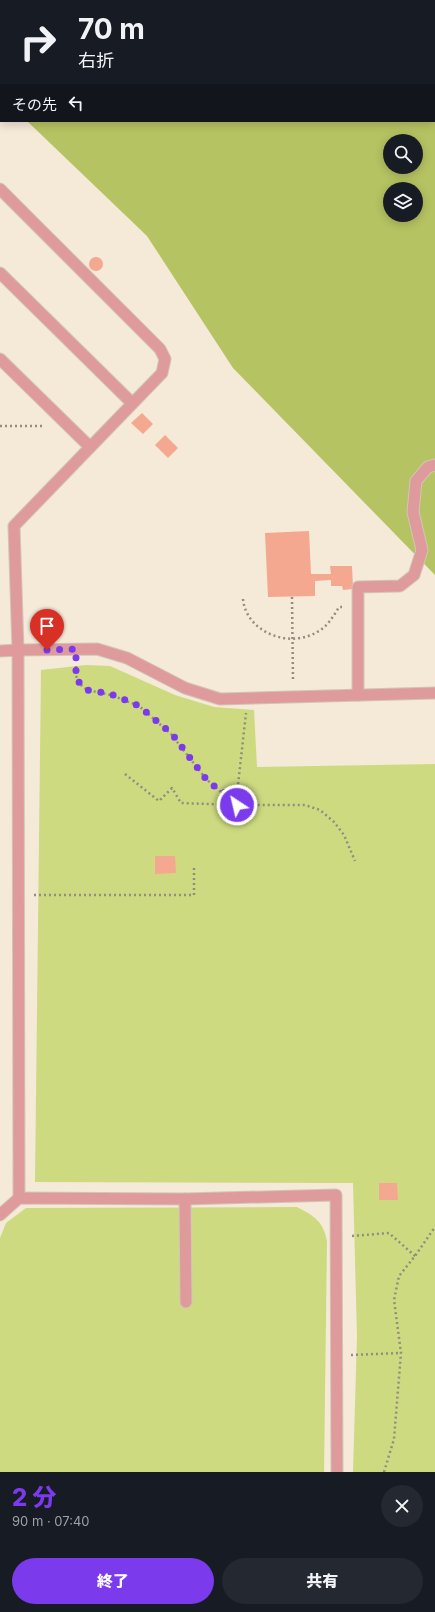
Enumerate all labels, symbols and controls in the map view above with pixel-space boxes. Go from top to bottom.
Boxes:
text: 70 m [78,12,145,46]
icon: right [12,16,64,68]
text: 右折 [78,50,114,71]
icon: left [65,92,87,114]
text: その先 [12,95,57,114]
map controls [383,134,423,222]
button: search [383,134,423,174]
button: layers [383,182,423,222]
pin [30,609,64,650]
icon: arrive [36,615,58,637]
position arrow [216,784,258,826]
text: 2 分 [12,1483,57,1512]
button: close [381,1485,423,1527]
text: 90 m · 07:40 [12,1513,90,1529]
button: 終了 [12,1558,214,1604]
button: 共有 [222,1558,423,1604]

